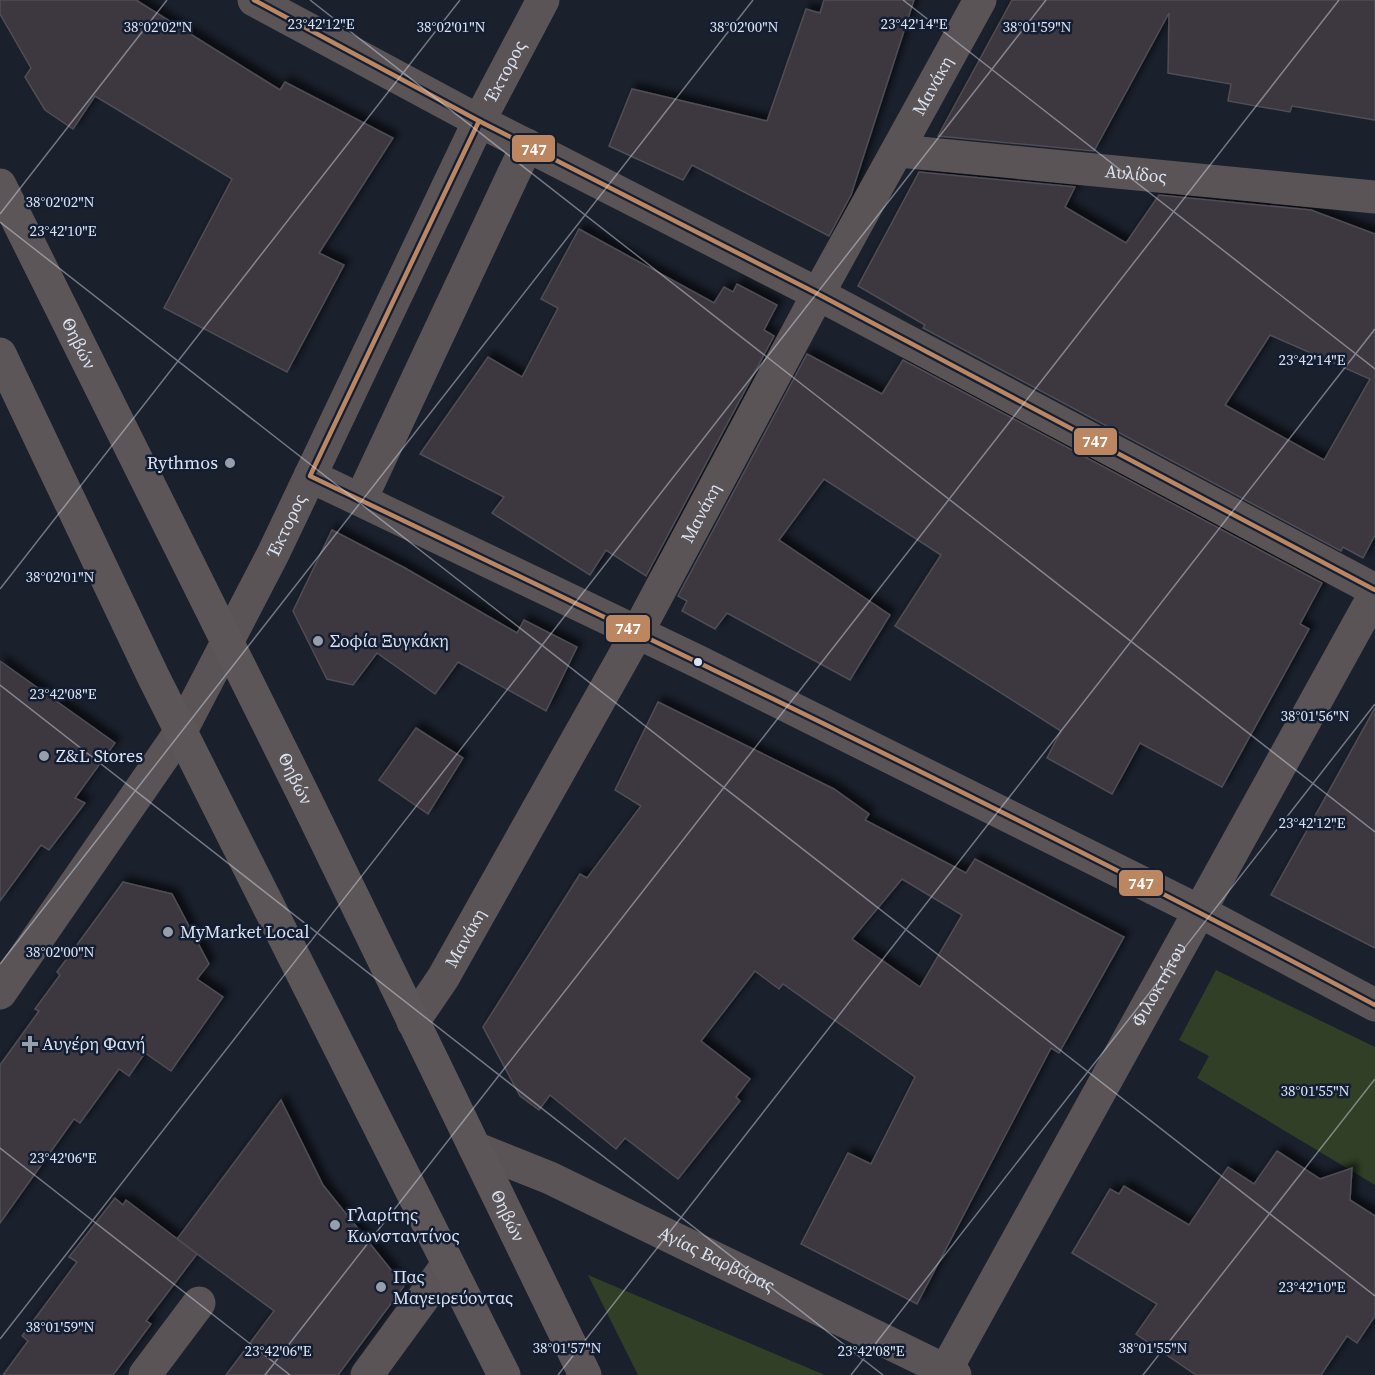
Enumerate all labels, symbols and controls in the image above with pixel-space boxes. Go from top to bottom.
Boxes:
text: 23°42'12"E [287,13,355,34]
text: 23°42'14"E [880,13,948,34]
text: 38°02'02"N [123,16,193,37]
text: 38°02'01"N [416,16,486,37]
text: 38°02'00"N [709,16,779,37]
text: 38°01'59"N [1002,16,1072,37]
street label: Έκτορος [477,36,532,109]
street label: Μανάκη [906,52,959,120]
line badge: 747 [511,134,556,163]
text: 747 [521,138,547,160]
street label: Αυλίδος [1104,158,1168,189]
text: 38°02'02"N [25,191,95,212]
text: 23°42'10"E [29,220,97,241]
street label: Θηβών [56,313,103,374]
text: 23°42'14"E [1278,349,1346,370]
line badge: 747 [1073,427,1118,456]
text: 747 [1082,430,1108,452]
place label: Rythmos [147,450,218,475]
marker: Rythmos [223,456,237,470]
street label: Μανάκη [674,479,727,547]
street label: Έκτορος [260,490,312,563]
text: 38°02'01"N [25,566,95,587]
line badge: 747 [605,614,651,643]
text: 747 [615,617,641,639]
place label: Σοφία Ξυγκάκη [330,628,449,653]
marker: Σοφία Ξυγκάκη [311,634,325,648]
unlabelled marker [692,656,704,668]
text: 23°42'08"E [29,683,97,704]
text: 38°01'56"N [1280,705,1350,726]
place label: Z&L Stores [56,743,143,768]
street label: Θηβών [272,748,319,809]
marker: Z&L Stores [37,749,51,763]
text: 23°42'12"E [1278,812,1346,833]
line badge: 747 [1118,869,1164,897]
text: 747 [1128,872,1154,894]
street label: Μανάκη [438,904,492,972]
place label: MyMarket Local [180,919,310,944]
marker: MyMarket Local [161,925,175,939]
street label: Φιλοκτήτου [1125,938,1192,1031]
text: 38°02'00"N [25,941,95,962]
place label: Αυγέρη Φανή [42,1031,145,1056]
marker: Αυγέρη Φανή [23,1037,37,1051]
text: 38°01'55"N [1280,1080,1350,1101]
text: 23°42'06"E [29,1147,97,1168]
street label: Θηβών [485,1185,531,1246]
place label: Γλαρίτης Κωνσταντίνος [347,1202,460,1248]
marker: Γλαρίτης Κωνσταντίνος [328,1218,342,1232]
street label: Αγίας Βαρβάρας [654,1220,779,1297]
place label: Πας Μαγειρεύοντας [393,1264,513,1310]
text: 23°42'10"E [1278,1276,1346,1297]
marker: Πας Μαγειρεύοντας [374,1280,388,1294]
text: 38°01'59"N [25,1316,95,1337]
text: 38°01'57"N [532,1337,602,1358]
text: 38°01'55"N [1118,1337,1188,1358]
text: 23°42'06"E [244,1340,312,1361]
text: 23°42'08"E [837,1340,905,1361]

